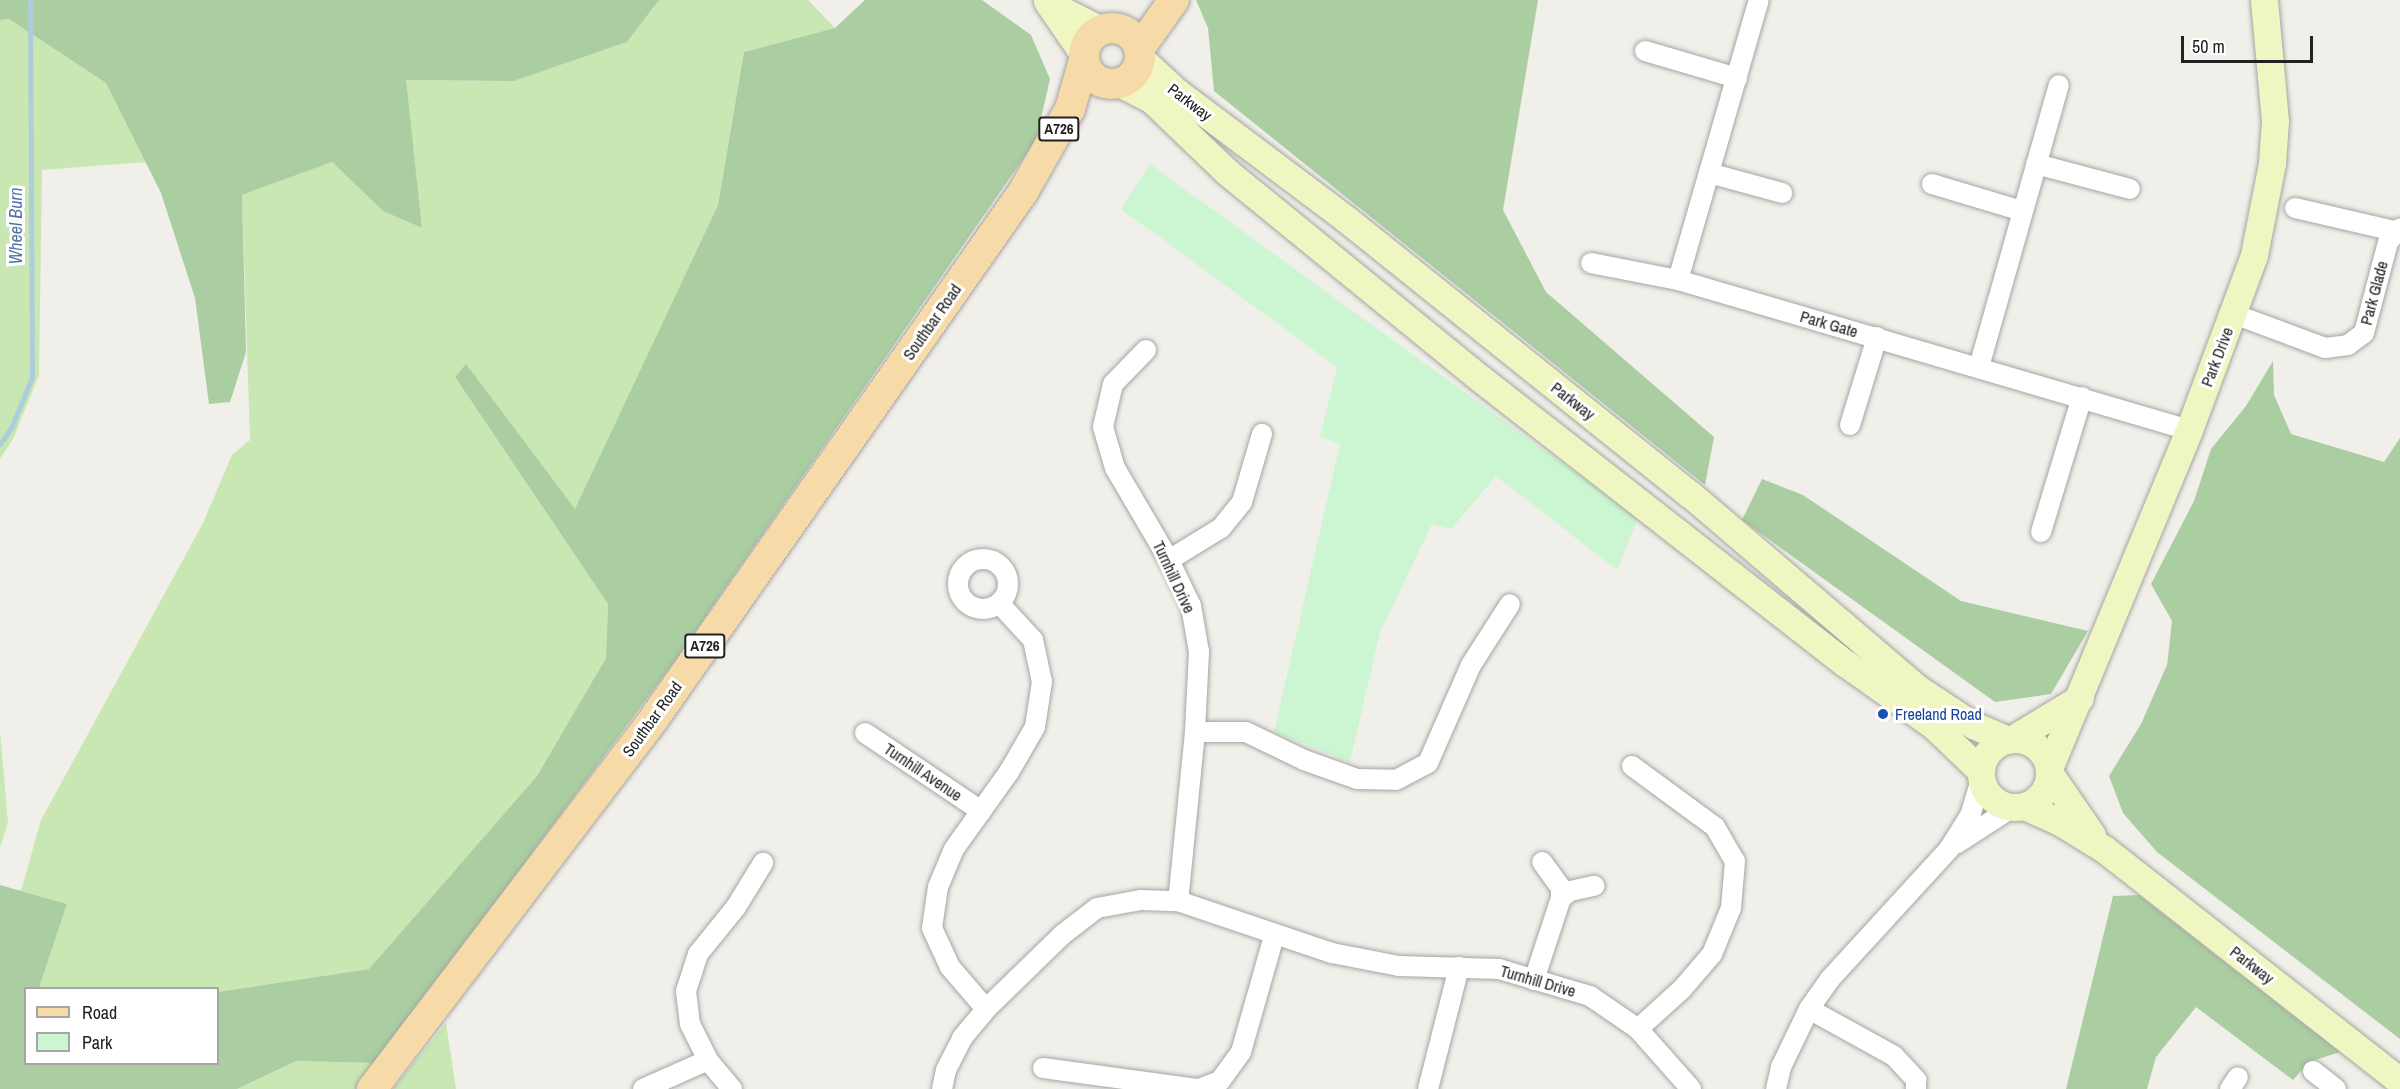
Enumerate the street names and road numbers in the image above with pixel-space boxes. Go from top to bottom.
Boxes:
street label: Parkway [1164,79,1216,125]
road number: A726 [1038,117,1080,141]
street label: Park Glade [2356,259,2392,327]
street label: Southbar Road [899,280,965,364]
street label: Park Gate [1798,307,1860,341]
street label: Park Drive [2197,325,2237,389]
street label: Parkway [1547,378,1599,424]
street label: Turnhill Drive [1149,538,1199,616]
road number: A726 [684,634,726,658]
street label: Southbar Road [618,678,686,760]
street label: Turnhill Avenue [880,739,966,805]
street label: Parkway [2226,942,2278,988]
street label: Turnhill Drive [1498,961,1578,1001]

